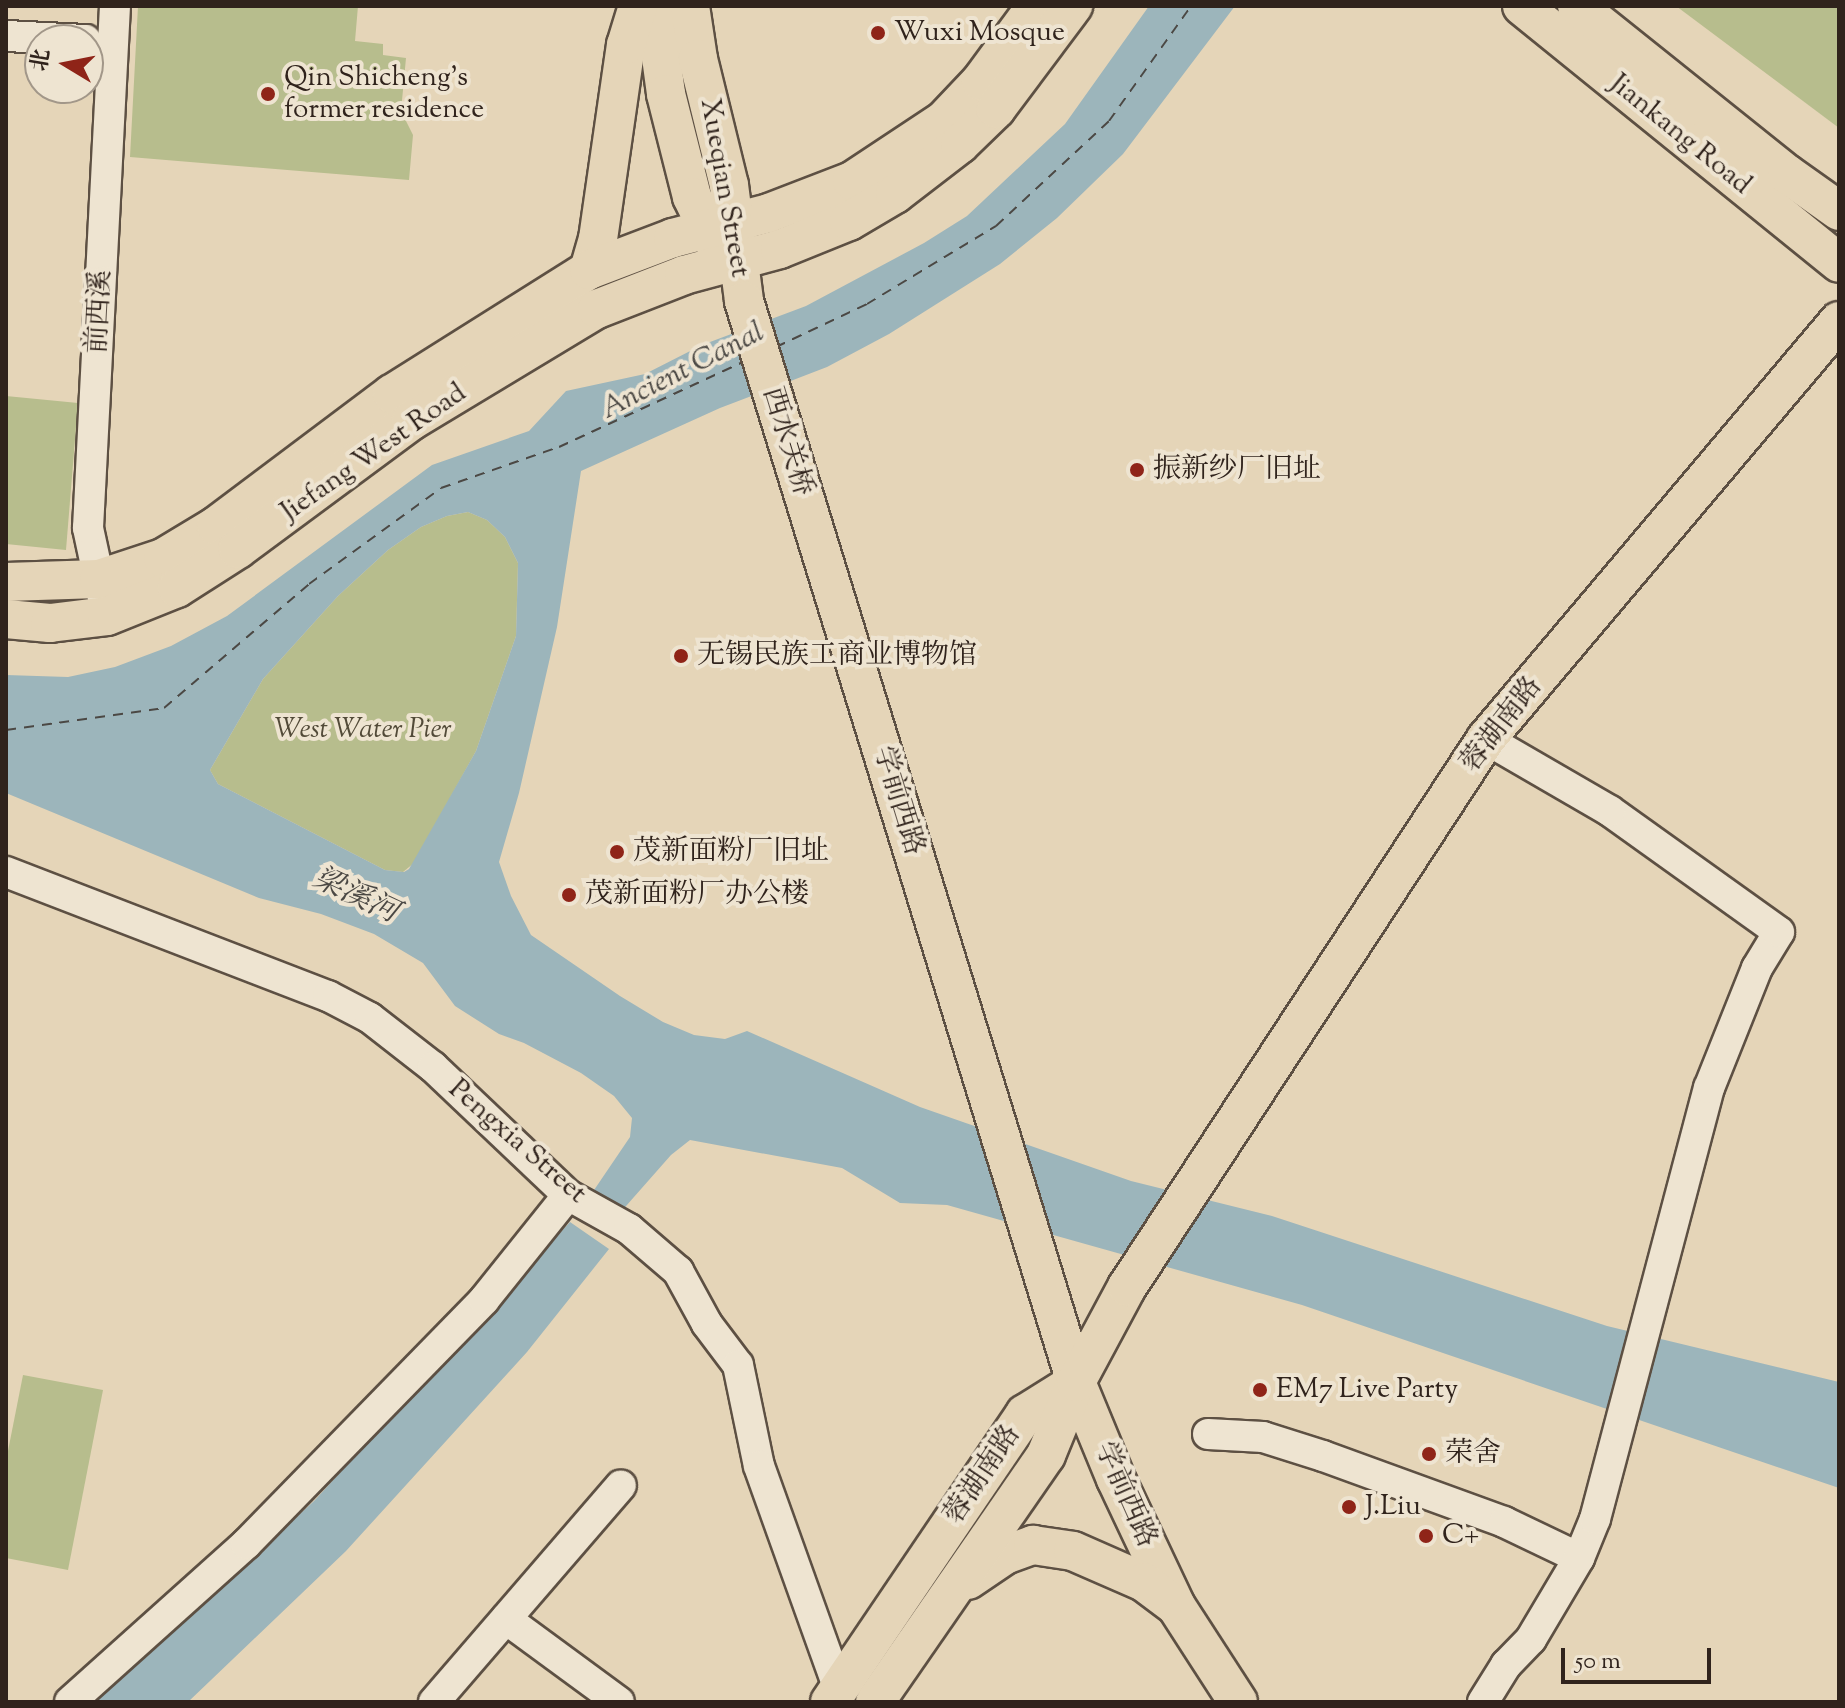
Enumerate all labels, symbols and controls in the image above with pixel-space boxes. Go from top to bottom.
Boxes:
place label: Wuxi Mosque [894,16,1065,50]
north arrow [24,24,104,104]
marker: Wuxi Mosque [869,24,887,42]
text: 北 [25,47,60,74]
place label: Qin Shicheng’s former residence [284,61,484,127]
street label: Jiankang Road [1602,68,1758,202]
marker: Qin Shicheng’s former residence [259,85,277,103]
street label: Xueqian Street [692,96,756,280]
street label: 前西溪 [81,269,119,355]
water label: Ancient Canal [595,315,771,429]
street label: Jiefang West Road [275,377,473,529]
street label: 西水关桥 [755,384,819,500]
place label: 振新纱厂旧址 [1153,453,1321,487]
marker: 振新纱厂旧址 [1128,461,1146,479]
place label: 无锡民族工商业博物馆 [697,639,977,673]
marker: 无锡民族工商业博物馆 [672,647,690,665]
street label: 蓉湖南路 [1454,671,1550,779]
park label: West Water Pier [274,713,452,747]
street label: 学前西路 [866,743,930,859]
place label: 茂新面粉厂旧址 [633,835,829,869]
marker: 茂新面粉厂旧址 [608,843,626,861]
water label: 梁溪河 [307,862,403,932]
place label: 茂新面粉厂办公楼 [585,878,809,912]
marker: 茂新面粉厂办公楼 [560,886,578,904]
street label: Pengxia Street [441,1073,593,1211]
place label: EM7 Live Party [1276,1373,1458,1407]
marker: EM7 Live Party [1251,1381,1269,1399]
street label: 蓉湖南路 [938,1419,1028,1531]
street label: 学前西路 [1087,1437,1163,1553]
place label: 荣舍 [1445,1437,1501,1471]
marker: 荣舍 [1420,1445,1438,1463]
place label: J.Liu [1365,1490,1421,1524]
marker: J.Liu [1340,1498,1358,1516]
place label: C+ [1442,1519,1479,1553]
marker: C+ [1417,1527,1435,1545]
scale bar [1565,1632,1715,1682]
text: 50 m [1575,1645,1621,1679]

